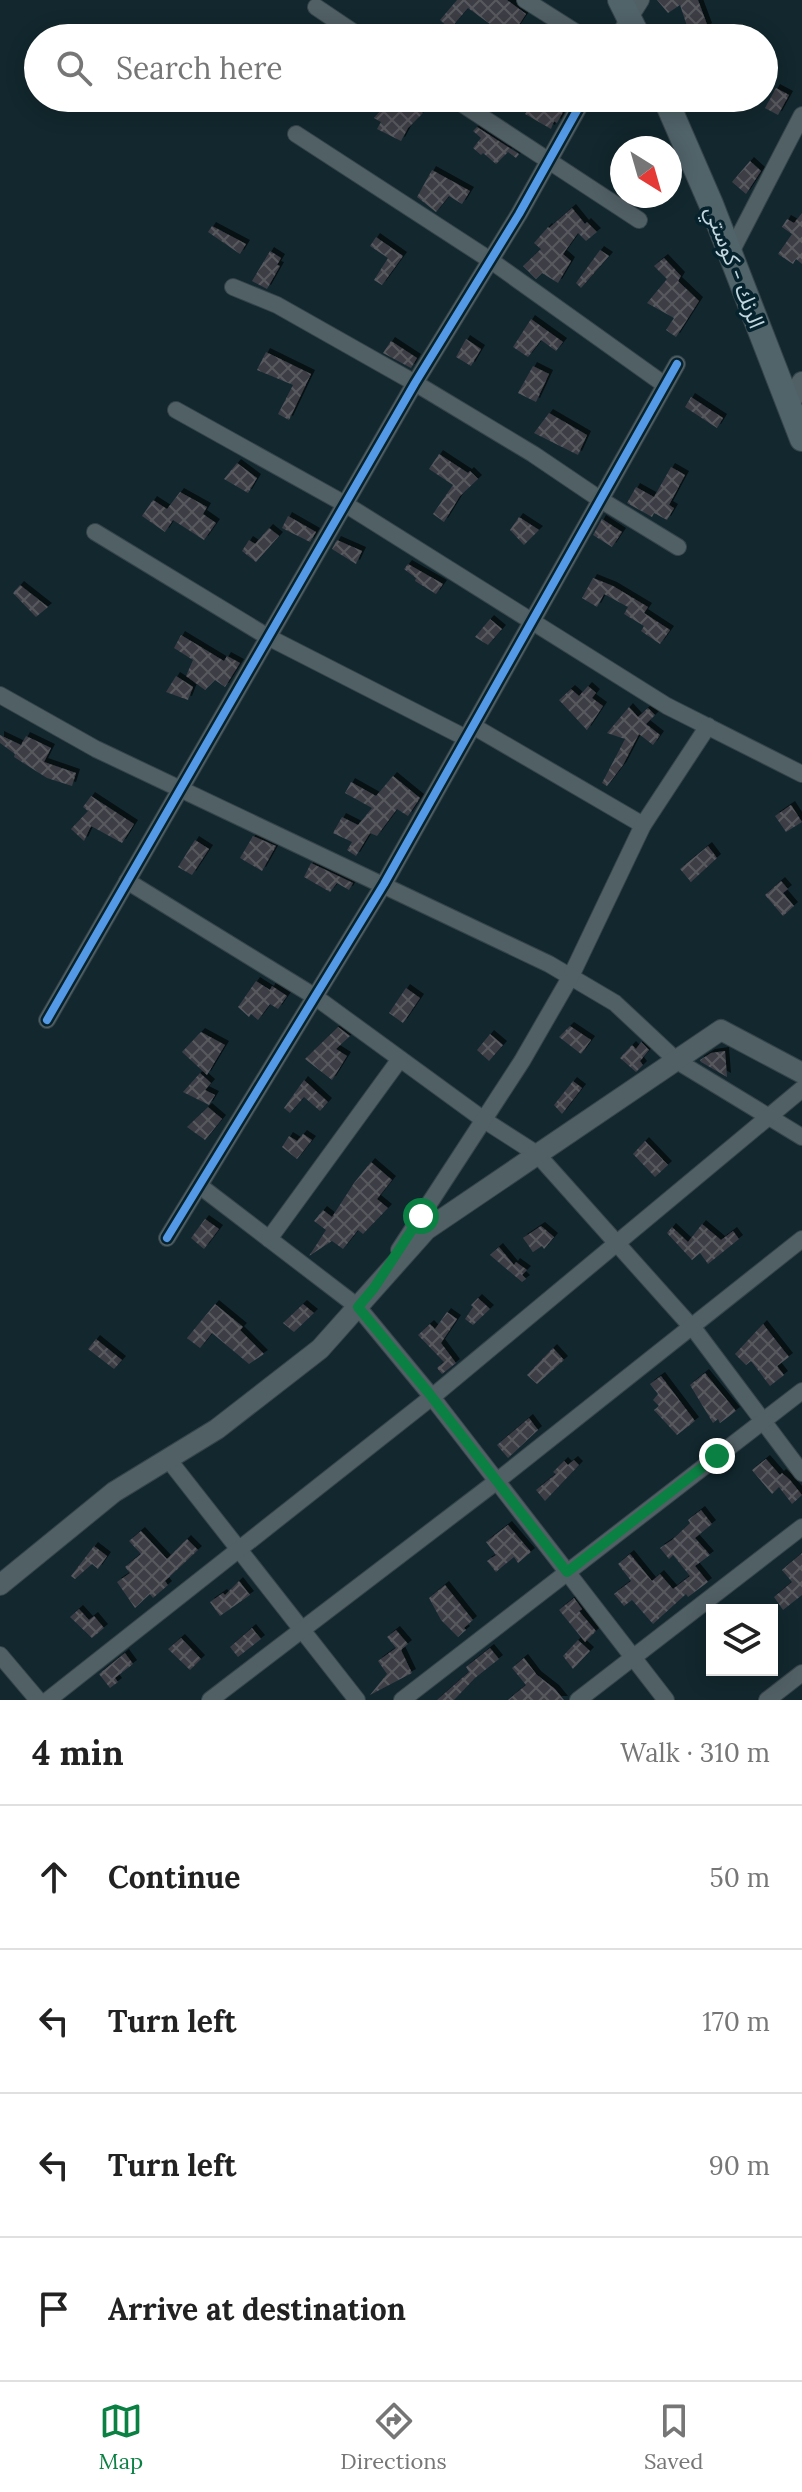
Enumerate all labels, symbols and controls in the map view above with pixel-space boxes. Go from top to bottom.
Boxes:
search box [24,24,778,112]
icon: search [52,46,96,90]
text: Search here [116,49,283,87]
north arrow [610,136,682,208]
street label: الرنك - كوستي [696,202,771,333]
route start [403,1198,439,1234]
route end [699,1438,735,1474]
map controls [706,1604,778,1676]
button: layers [706,1604,778,1676]
text: 4 min [32,1731,124,1774]
text: Walk · 310 m [620,1736,770,1769]
icon: ahead [32,1855,76,1899]
text: Continue [108,1858,240,1896]
text: 50 m [710,1861,770,1894]
icon: left [32,1999,76,2043]
text: Turn left [108,2002,236,2040]
text: 170 m [702,2005,770,2038]
icon: left [32,2143,76,2187]
text: Turn left [108,2146,236,2184]
text: 90 m [709,2149,770,2182]
icon: arrive [32,2287,76,2331]
text: Arrive at destination [108,2290,406,2328]
tab: Map [99,2399,143,2475]
tab: Directions [340,2399,447,2475]
tab: Saved [644,2399,703,2475]

